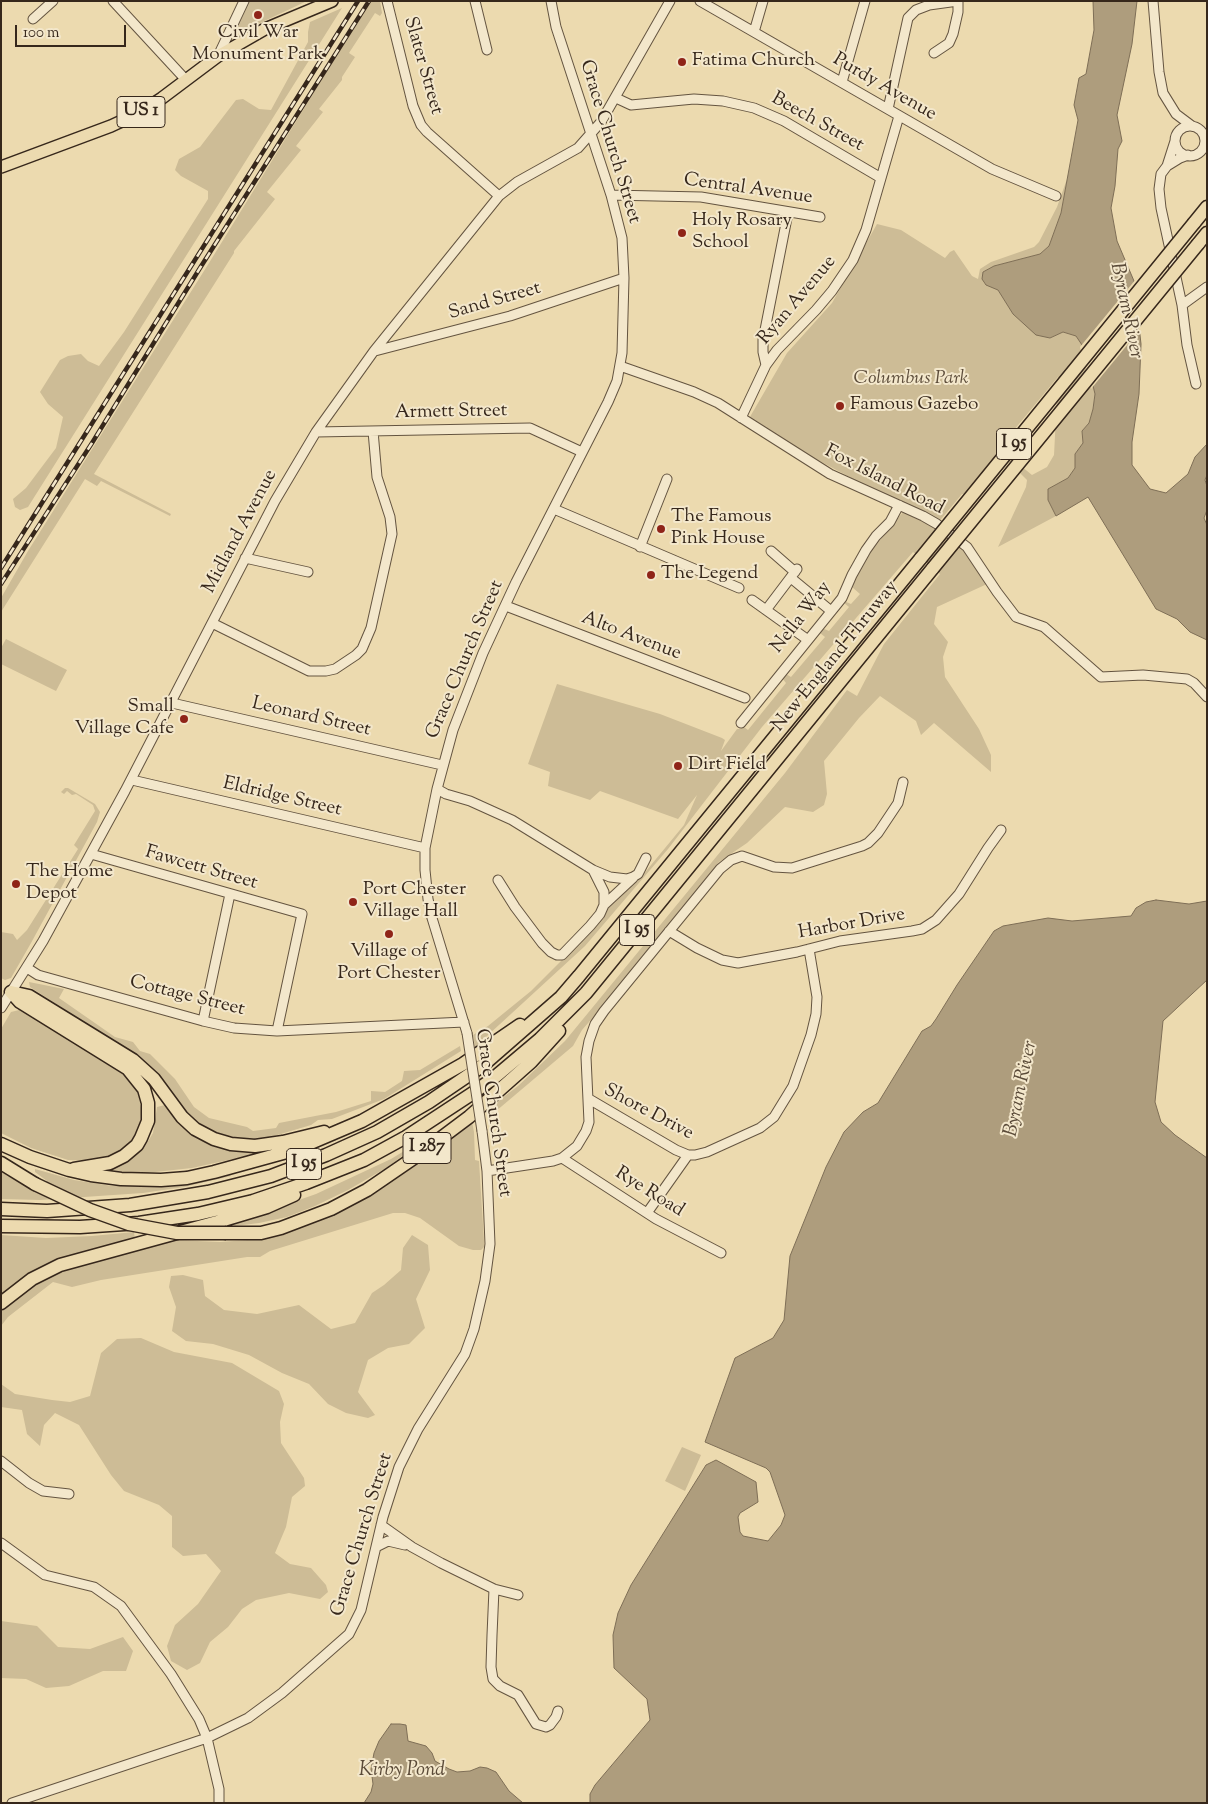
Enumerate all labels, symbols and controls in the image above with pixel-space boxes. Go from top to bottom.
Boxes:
marker: Civil War Monument Park [252,9,264,21]
street label: Slater Street [397,14,447,118]
scale bar [18,15,129,47]
text: 100 m [23,23,59,44]
place label: Civil War Monument Park [192,23,324,67]
street label: Purdy Avenue [828,49,940,127]
place label: Fatima Church [692,51,815,73]
marker: Fatima Church [676,56,688,68]
street label: Grace Church Street [573,57,645,227]
street label: Beech Street [767,88,867,158]
road number: US 1 [117,96,165,128]
street label: Central Avenue [682,170,814,210]
place label: Holy Rosary School [692,211,792,255]
marker: Holy Rosary School [676,227,688,239]
street label: Ryan Avenue [754,252,842,350]
water label: Byram River [1103,261,1147,361]
street label: Sand Street [446,278,544,326]
park label: Columbus Park [854,369,968,391]
place label: Famous Gazebo [850,395,978,417]
marker: Famous Gazebo [834,400,846,412]
street label: Armett Street [395,401,507,425]
road number: I 95 [996,428,1032,459]
street label: Fox Island Road [820,441,948,521]
street label: Midland Avenue [199,466,283,598]
place label: The Famous Pink House [671,507,772,551]
marker: The Famous Pink House [655,523,667,535]
place label: The Legend [661,564,758,586]
marker: The Legend [645,569,657,581]
street label: Grace Church Street [422,577,510,743]
street label: Nella Way [767,577,837,659]
street label: New England Thruway [768,577,904,737]
street label: Alto Avenue [578,608,684,666]
street label: Leonard Street [249,693,373,743]
place label: Small Village Cafe [74,697,174,741]
marker: Small Village Cafe [178,713,190,725]
place label: Dirt Field [688,755,766,777]
marker: Dirt Field [672,760,684,772]
street label: Eldridge Street [220,773,344,823]
street label: Fawcett Street [142,842,260,896]
place label: The Home Depot [26,862,113,906]
marker: The Home Depot [10,878,22,890]
place label: Port Chester Village Hall [363,880,466,924]
marker: Port Chester Village Hall [347,896,359,908]
street label: Harbor Drive [797,904,907,946]
road number: I 95 [620,914,654,946]
marker: Village of Port Chester [383,928,395,940]
place label: Village of Port Chester [337,942,441,986]
street label: Cottage Street [127,972,247,1022]
street label: Grace Church Street [469,1027,515,1199]
water label: Byram River [1000,1039,1044,1139]
street label: Shore Drive [599,1080,697,1146]
road number: I 287 [403,1132,451,1164]
road number: I 95 [286,1148,322,1180]
street label: Rye Road [610,1163,688,1223]
street label: Grace Church Street [327,1450,399,1620]
water label: Kirby Pond [359,1760,445,1784]

